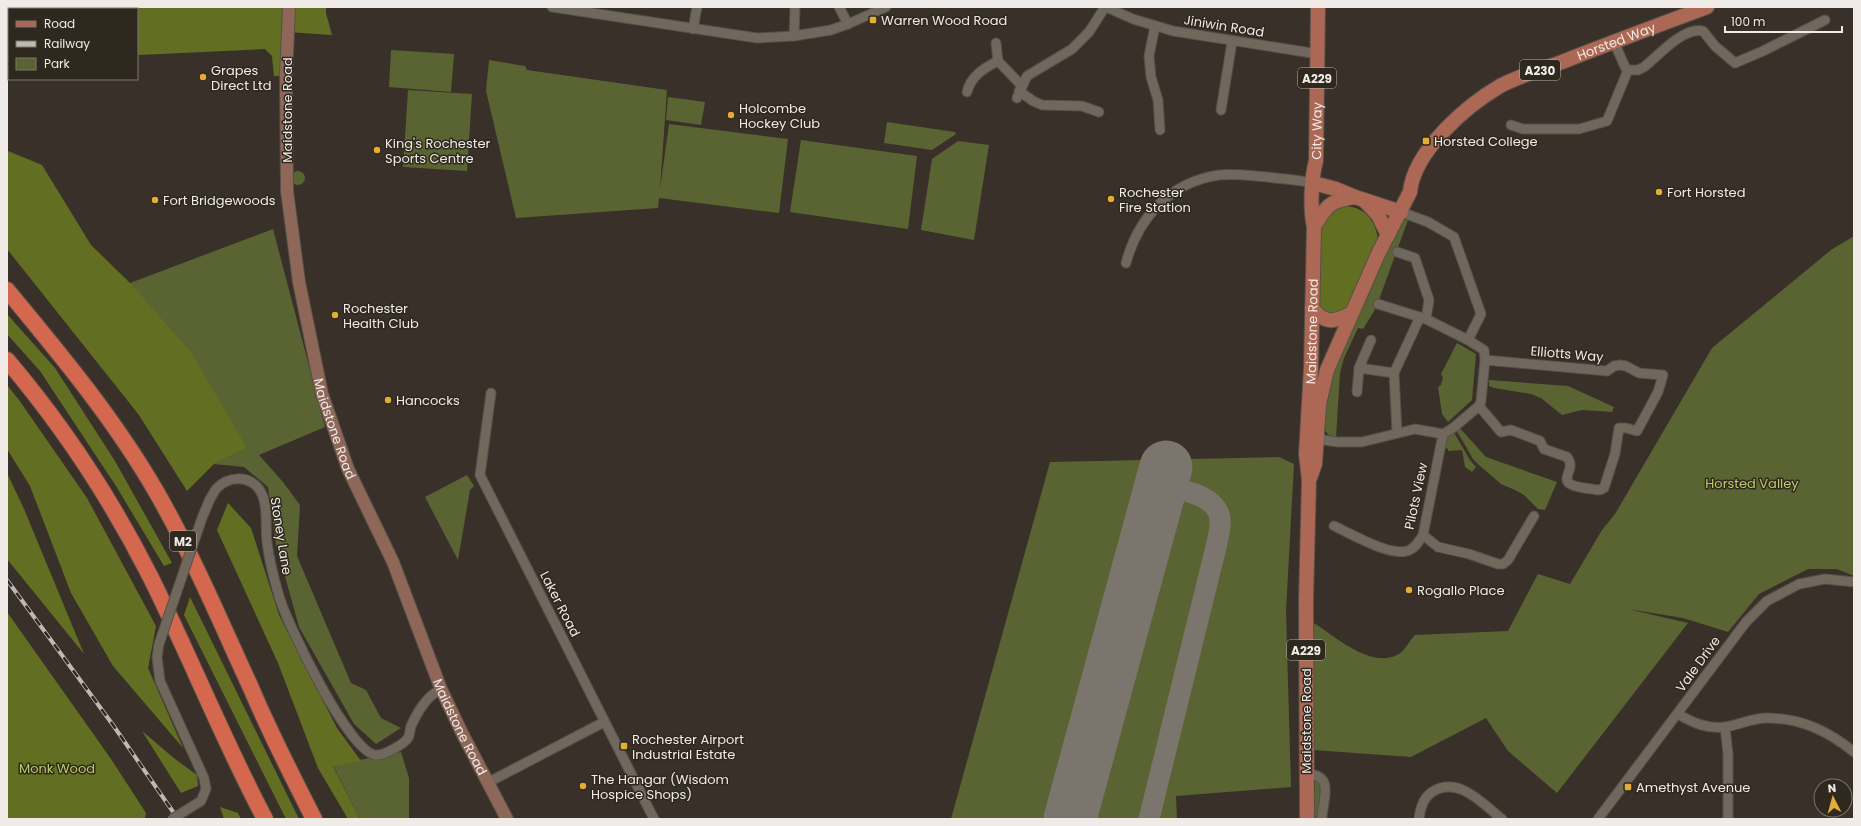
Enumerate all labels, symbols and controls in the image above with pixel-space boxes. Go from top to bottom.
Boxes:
legend [8,8,138,80]
scale bar [1725,8,1842,34]
street label: Jiniwin Road [1182,10,1266,42]
place label: Warren Wood Road [881,11,1007,30]
text: 100 m [1731,13,1765,30]
text: Road [44,15,75,32]
marker: Warren Wood Road [868,15,878,25]
street label: Horsted Way [1574,17,1659,65]
text: Railway [44,35,90,52]
text: Park [44,55,71,72]
street label: Maidstone Road [278,57,297,163]
road number: A230 [1520,60,1560,80]
place label: Grapes Direct Ltd [211,61,272,95]
road number: A229 [1298,68,1336,88]
marker: Grapes Direct Ltd [198,72,208,82]
place label: Holcombe Hockey Club [739,99,820,133]
street label: City Way [1307,101,1326,160]
marker: Holcombe Hockey Club [726,110,736,120]
place label: Horsted College [1434,132,1538,151]
place label: King's Rochester Sports Centre [385,134,490,168]
marker: Horsted College [1421,136,1431,146]
marker: King's Rochester Sports Centre [372,145,382,155]
place label: Rochester Fire Station [1119,183,1191,217]
place label: Fort Horsted [1667,183,1745,202]
marker: Fort Horsted [1654,187,1664,197]
place label: Fort Bridgewoods [163,191,276,210]
marker: Rochester Fire Station [1106,194,1116,204]
marker: Fort Bridgewoods [150,195,160,205]
street label: Maidstone Road [1301,278,1322,385]
place label: Rochester Health Club [343,299,419,333]
marker: Rochester Health Club [330,310,340,320]
street label: Elliotts Way [1530,341,1605,367]
street label: Maidstone Road [309,376,361,482]
place label: Hancocks [396,391,460,410]
marker: Hancocks [383,395,393,405]
street label: Pilots View [1400,460,1432,531]
park label: Horsted Valley [1705,474,1799,493]
street label: Stoney Lane [265,496,297,576]
road number: M2 [170,531,196,551]
street label: Laker Road [535,568,585,640]
place label: Rogallo Place [1417,581,1504,600]
marker: Rogallo Place [1404,585,1414,595]
street label: Vale Drive [1671,632,1725,696]
road number: A229 [1287,640,1325,660]
street label: Maidstone Road [1297,668,1316,774]
street label: Maidstone Road [428,676,492,779]
place label: Rochester Airport Industrial Estate [632,730,744,764]
marker: Rochester Airport Industrial Estate [619,741,629,751]
park label: Monk Wood [19,759,95,778]
place label: The Hangar (Wisdom Hospice Shops) [591,770,729,804]
place label: Amethyst Avenue [1636,778,1750,797]
north arrow [1813,778,1853,818]
text: N [1827,780,1837,796]
marker: The Hangar (Wisdom Hospice Shops) [578,781,588,791]
marker: Amethyst Avenue [1623,782,1633,792]

